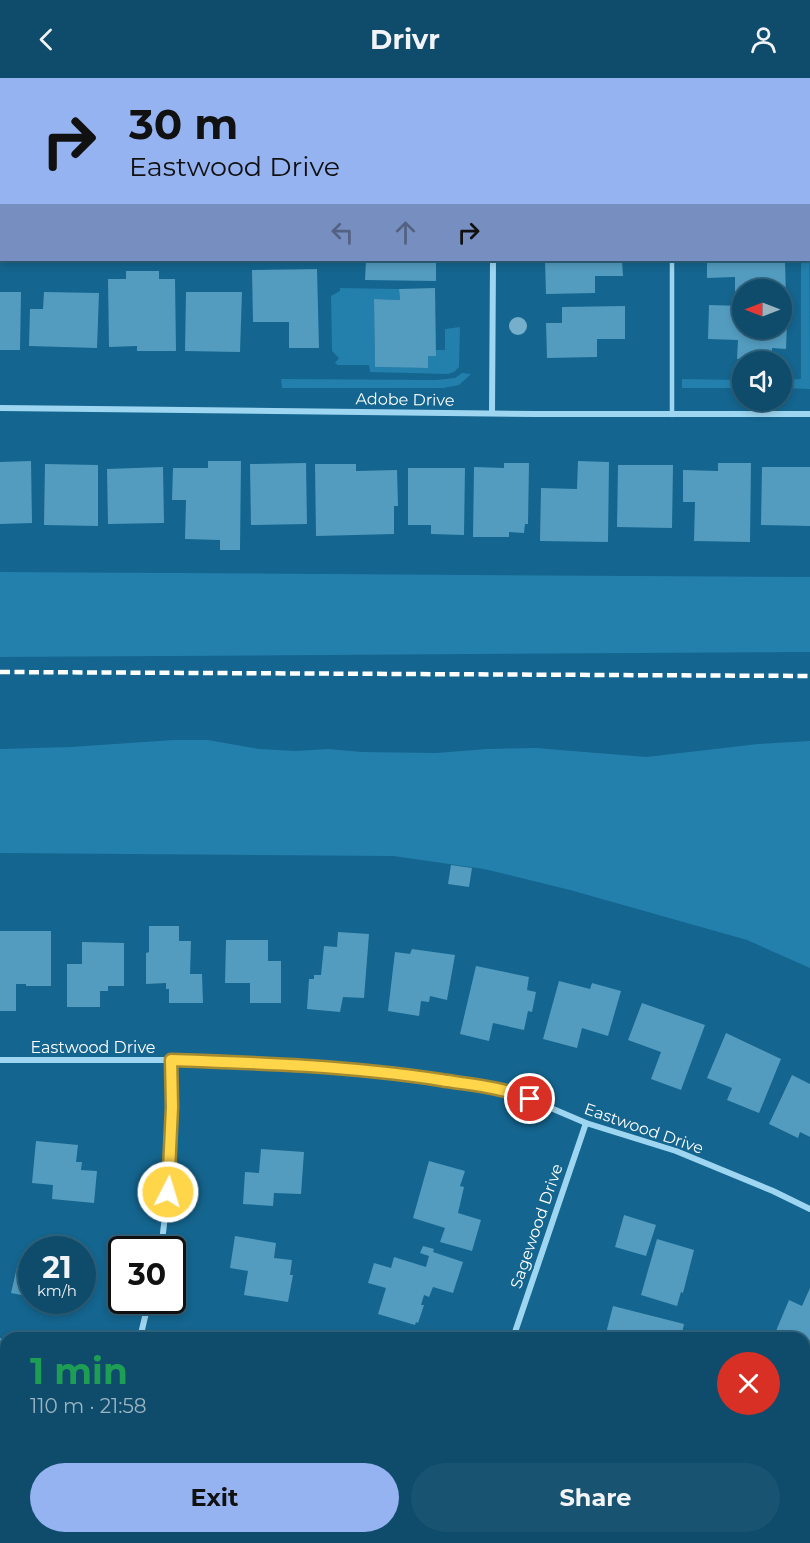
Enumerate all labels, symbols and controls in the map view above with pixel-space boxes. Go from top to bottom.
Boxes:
icon: back [30,23,63,56]
text: Drivr [370,23,440,56]
icon: person [747,23,780,56]
text: 30 m [129,98,238,150]
icon: right [30,102,108,180]
text: Eastwood Drive [129,150,340,183]
icon: left [326,216,359,249]
icon: ahead [389,216,422,249]
icon: right [452,216,485,249]
north arrow [732,279,792,339]
map controls [732,279,792,411]
button: sound [732,351,792,411]
street label: Adobe Drive [355,389,455,410]
street label: Eastwood Drive [30,1038,156,1057]
pin [504,1073,555,1124]
icon: arrive [513,1082,546,1115]
street label: Eastwood Drive [582,1099,706,1158]
position arrow [136,1160,200,1224]
street label: Sagewood Drive [506,1161,567,1291]
speed limit sign: 30 [108,1236,186,1314]
text: 21 [42,1249,72,1286]
text: km/h [37,1281,77,1300]
text: 1 min [30,1349,128,1393]
button: close [717,1352,780,1415]
text: 110 m · 21:58 [30,1394,147,1418]
button: Exit [30,1463,399,1532]
button: Share [411,1463,780,1532]

